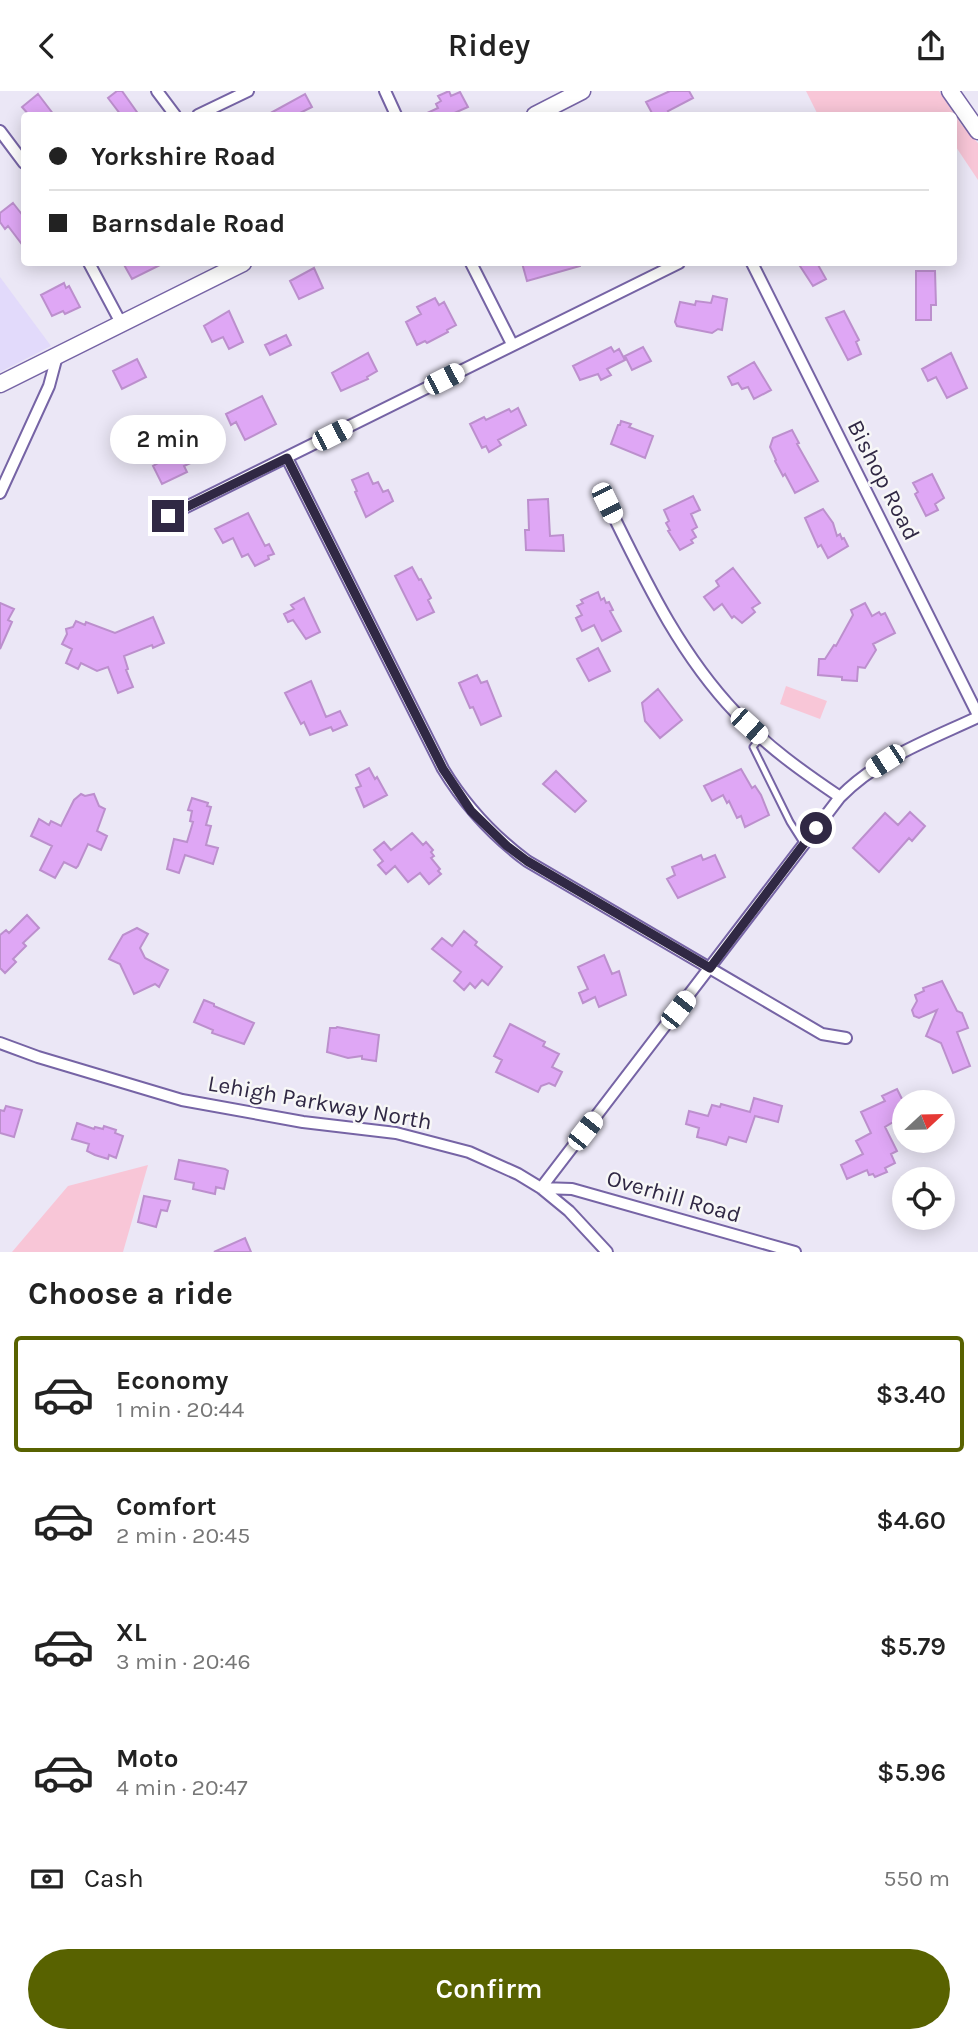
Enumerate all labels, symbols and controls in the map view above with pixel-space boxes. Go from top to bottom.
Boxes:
icon: back [28,27,66,65]
text: Ridey [448,27,530,64]
icon: share [912,27,950,65]
text: Yorkshire Road [91,141,276,172]
text: Barnsdale Road [91,208,285,239]
car [421,360,468,398]
callout: 2 min [110,415,226,463]
street label: Bishop Road [842,415,925,545]
car [309,416,356,454]
text: 2 min [137,426,199,453]
car [589,480,626,526]
route end [152,500,184,532]
car [727,704,772,748]
car [862,741,909,781]
route start [800,812,832,844]
car [657,987,700,1033]
street label: Lehigh Parkway North [206,1069,434,1135]
north arrow [892,1090,956,1153]
map controls [892,1090,955,1230]
car [564,1108,607,1154]
street label: Overhill Road [604,1164,744,1229]
button: locate [892,1167,955,1230]
text: Choose a ride [28,1275,233,1312]
icon: car [32,1363,95,1426]
text: Economy [116,1365,228,1396]
text: $3.40 [876,1379,946,1410]
text: 1 min · 20:44 [116,1396,244,1423]
icon: car [32,1489,95,1552]
text: Comfort [116,1491,217,1522]
text: $4.60 [876,1505,946,1536]
text: 2 min · 20:45 [116,1522,250,1549]
icon: car [32,1615,95,1678]
text: XL [116,1617,147,1648]
text: $5.79 [880,1631,946,1662]
text: 3 min · 20:46 [116,1648,251,1675]
icon: car [32,1741,95,1804]
text: Moto [116,1743,178,1774]
text: $5.96 [877,1757,946,1788]
text: 4 min · 20:47 [116,1774,248,1801]
icon: cash [28,1860,66,1898]
text: Cash [84,1863,144,1894]
text: 550 m [883,1865,950,1892]
button: Confirm [28,1949,950,2029]

